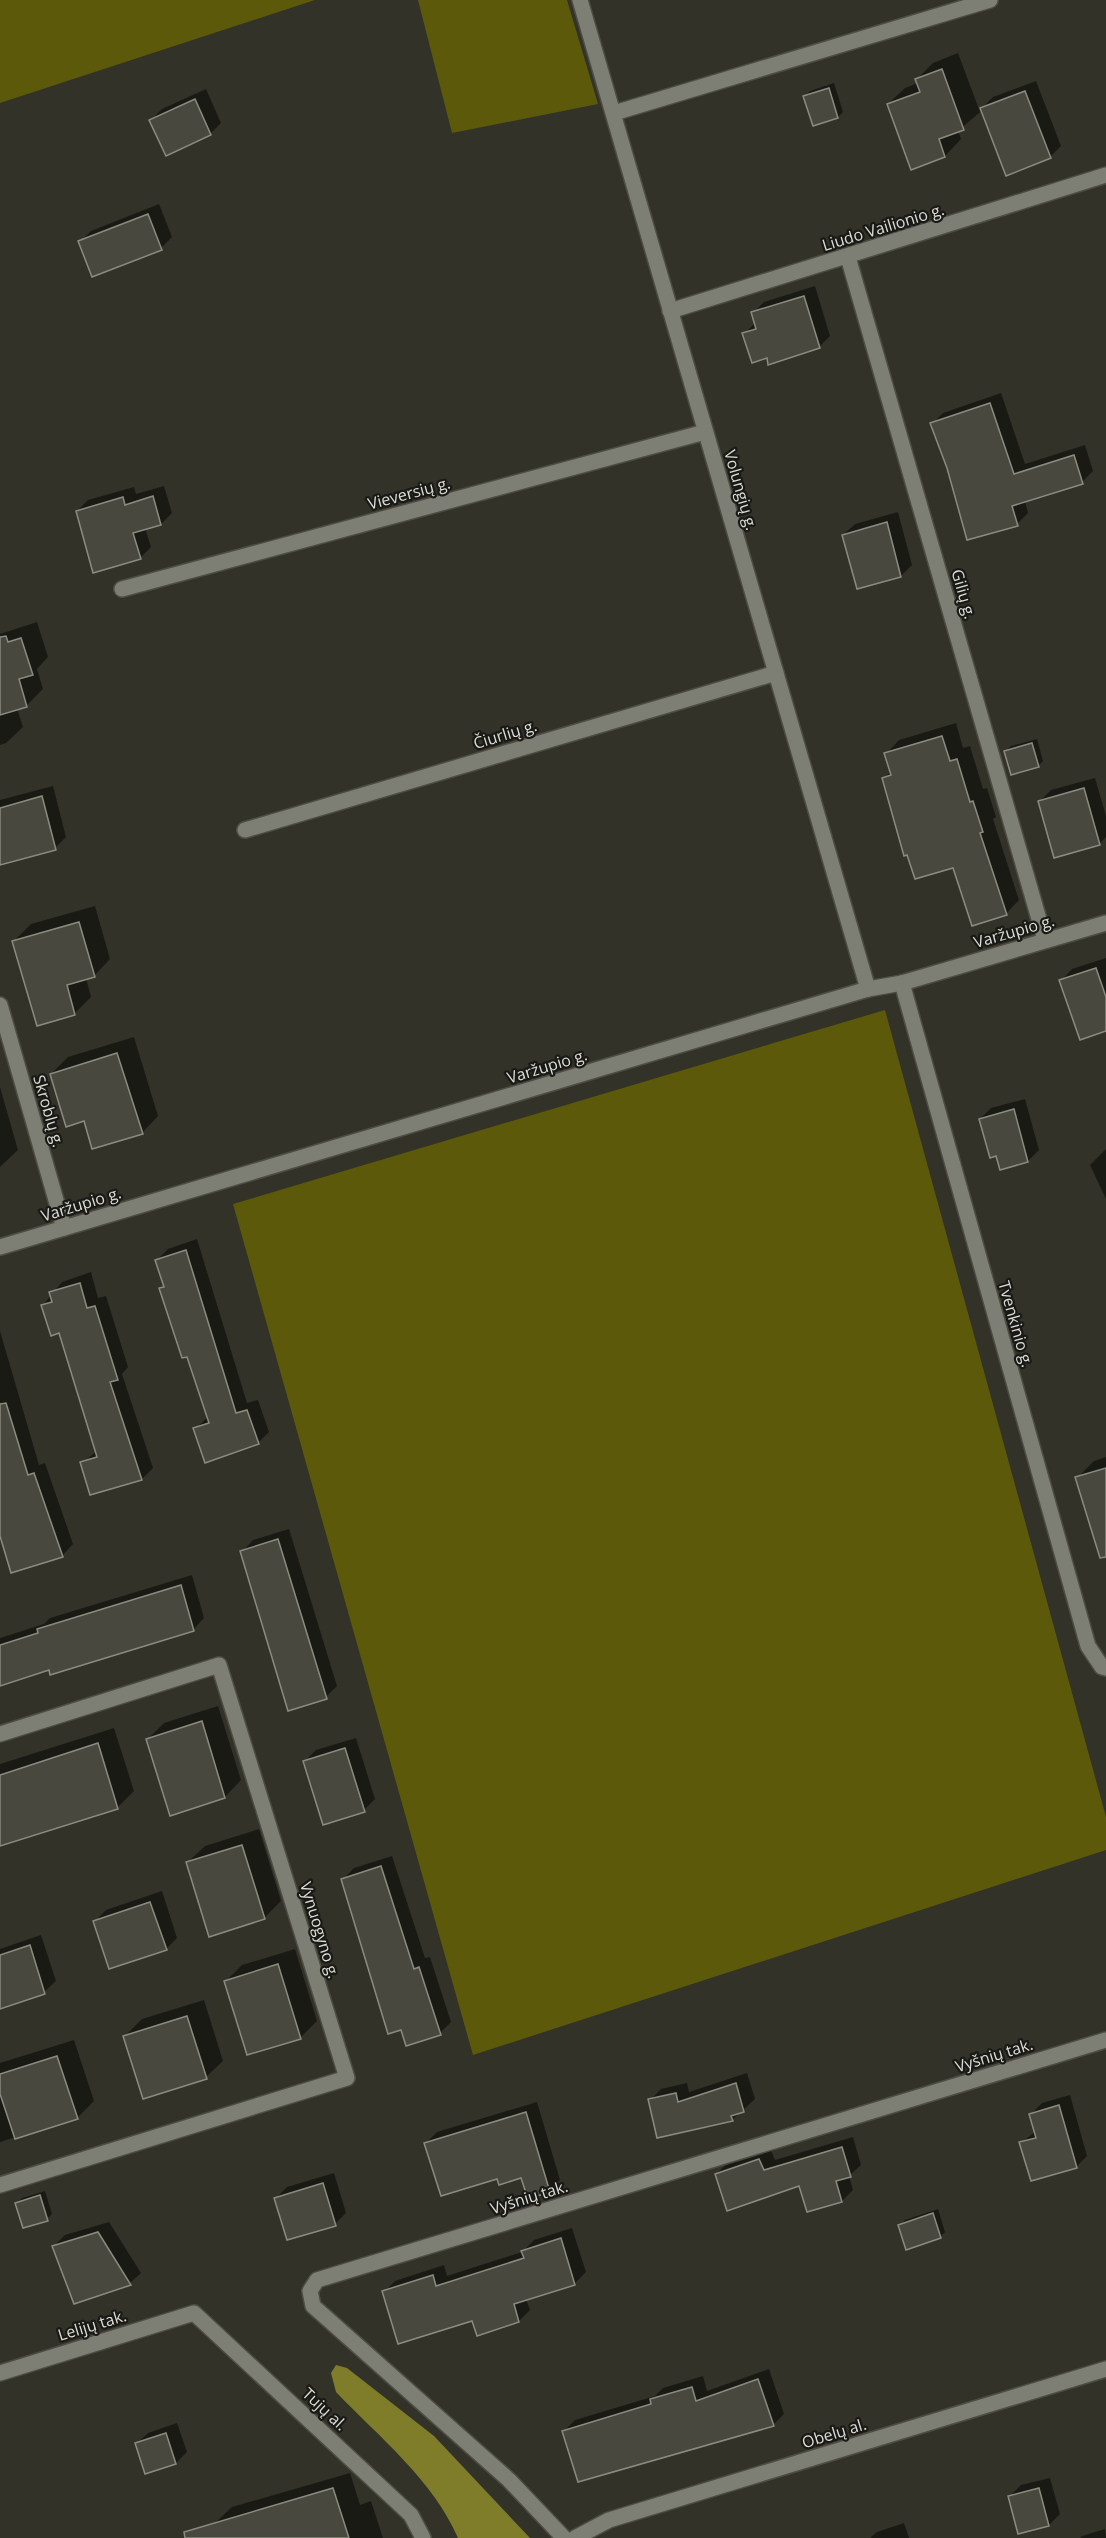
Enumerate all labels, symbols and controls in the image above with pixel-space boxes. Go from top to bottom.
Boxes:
street label: Liudo Vailionio g. [819,198,947,256]
street label: Volungių g. [719,447,763,533]
street label: Vieversių g. [365,471,453,515]
street label: Gilių g. [946,567,982,621]
street label: Čiurlių g. [471,714,539,754]
street label: Varžupio g. [971,909,1057,953]
street label: Varžupio g. [504,1043,590,1089]
street label: Skroblų g. [28,1072,70,1150]
street label: Varžupio g. [38,1181,124,1227]
street label: Tvenkinio g. [993,1278,1039,1370]
street label: Vynuogyno g. [295,1879,345,1981]
street label: Vyšnių tak. [952,2033,1036,2077]
street label: Vyšnių tak. [487,2175,571,2219]
street label: Lelijų tak. [55,2304,129,2346]
street label: Tujų al. [298,2383,352,2435]
street label: Obelų al. [799,2413,869,2453]

